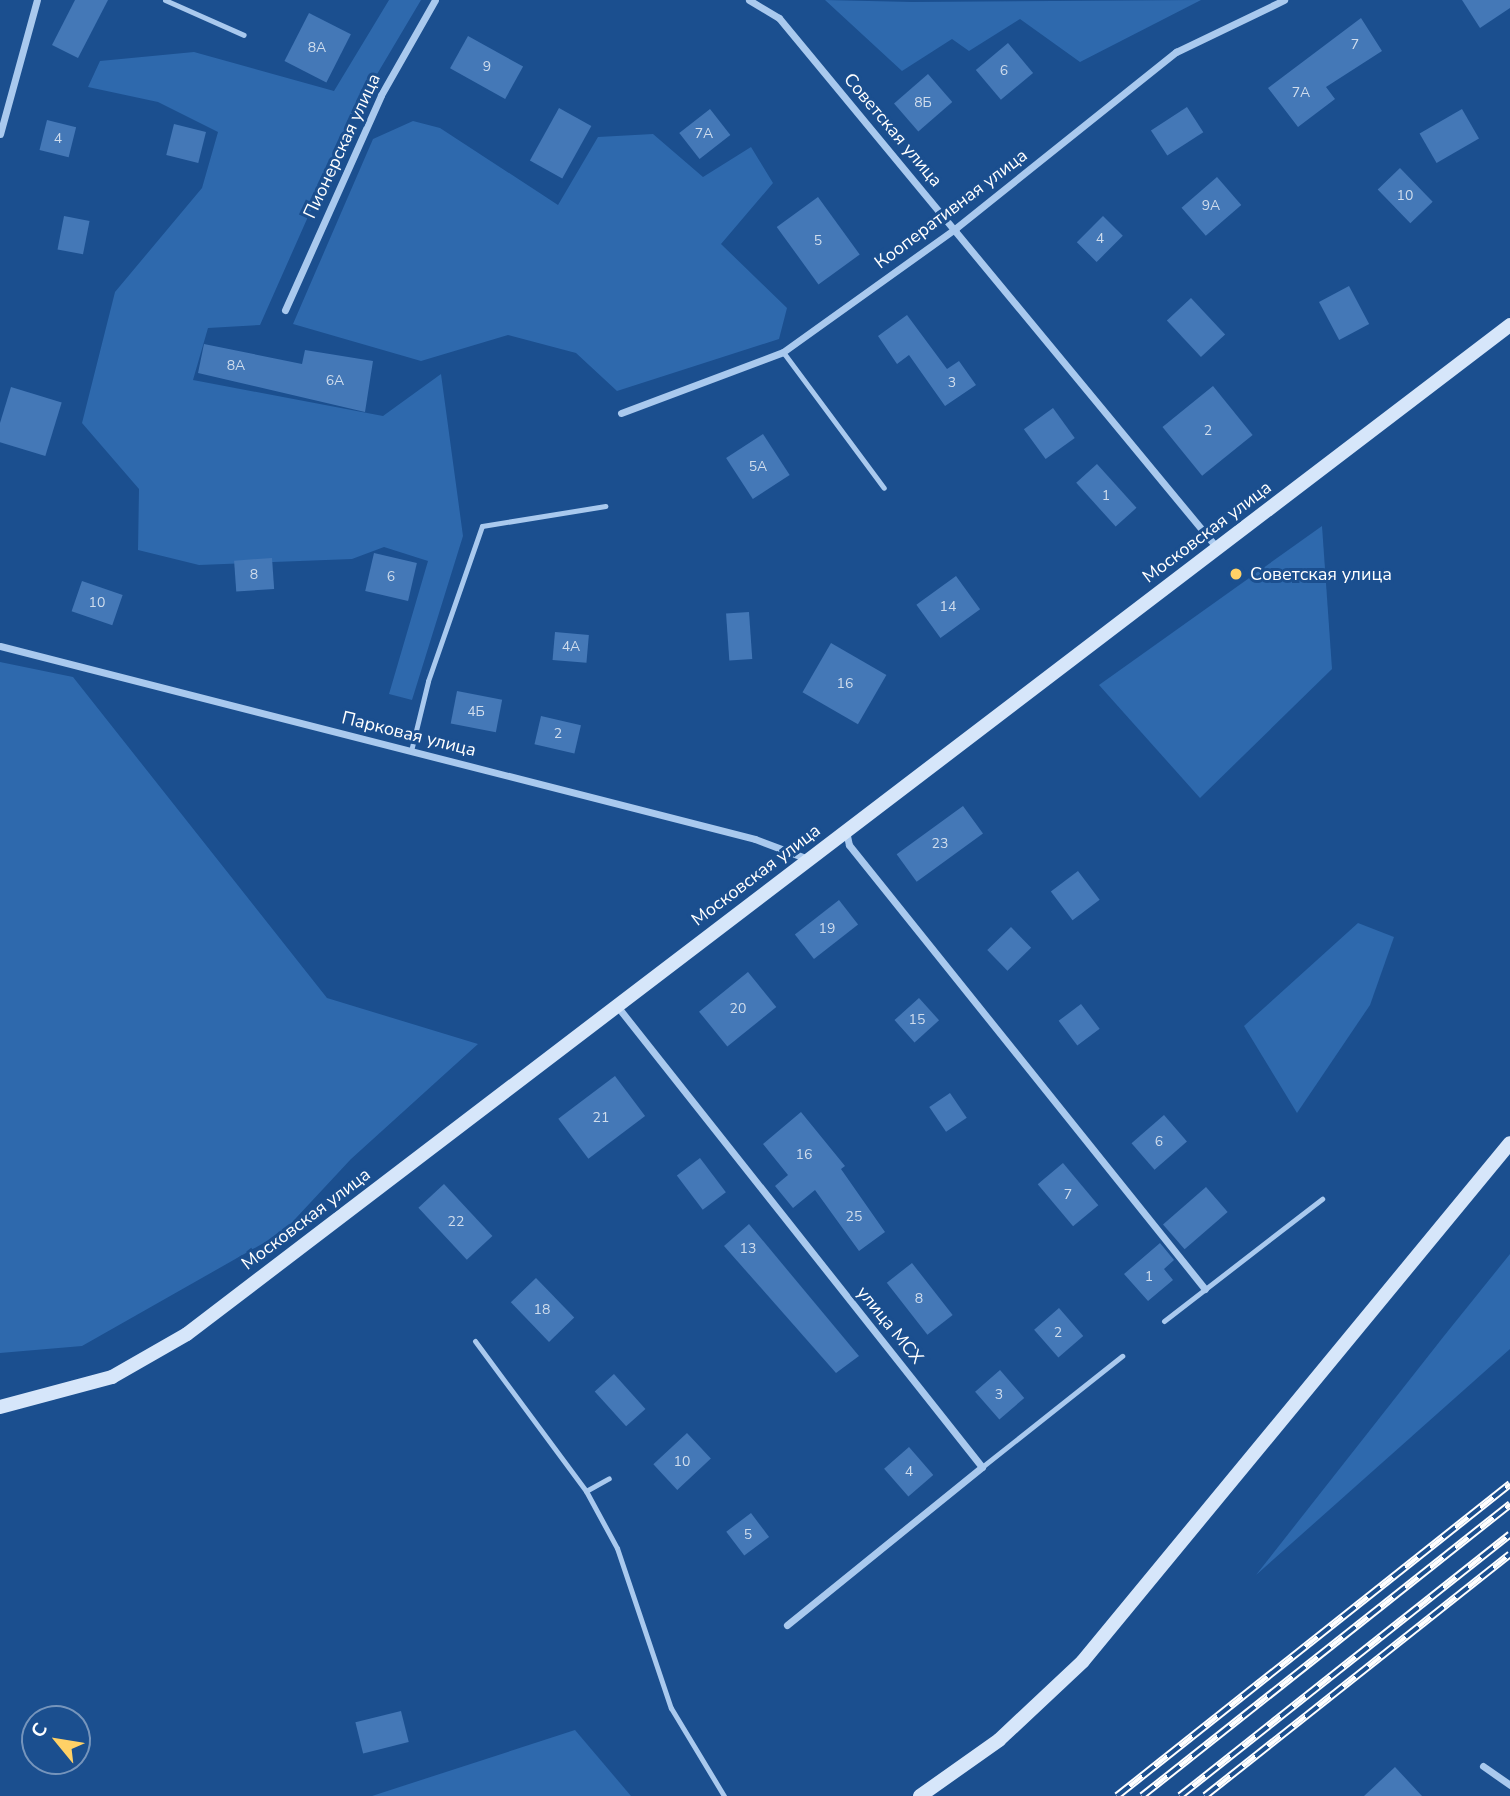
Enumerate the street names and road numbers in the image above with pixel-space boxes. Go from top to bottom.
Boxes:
street label: Советская улица [839,69,947,191]
street label: Пионерская улица [299,70,385,222]
street label: Кооперативная улица [870,145,1032,273]
street label: Московская улица [1138,476,1276,588]
street label: Парковая улица [340,707,478,761]
street label: Московская улица [687,819,825,931]
street label: Московская улица [237,1163,375,1275]
street label: улица МСХ [852,1282,928,1368]

